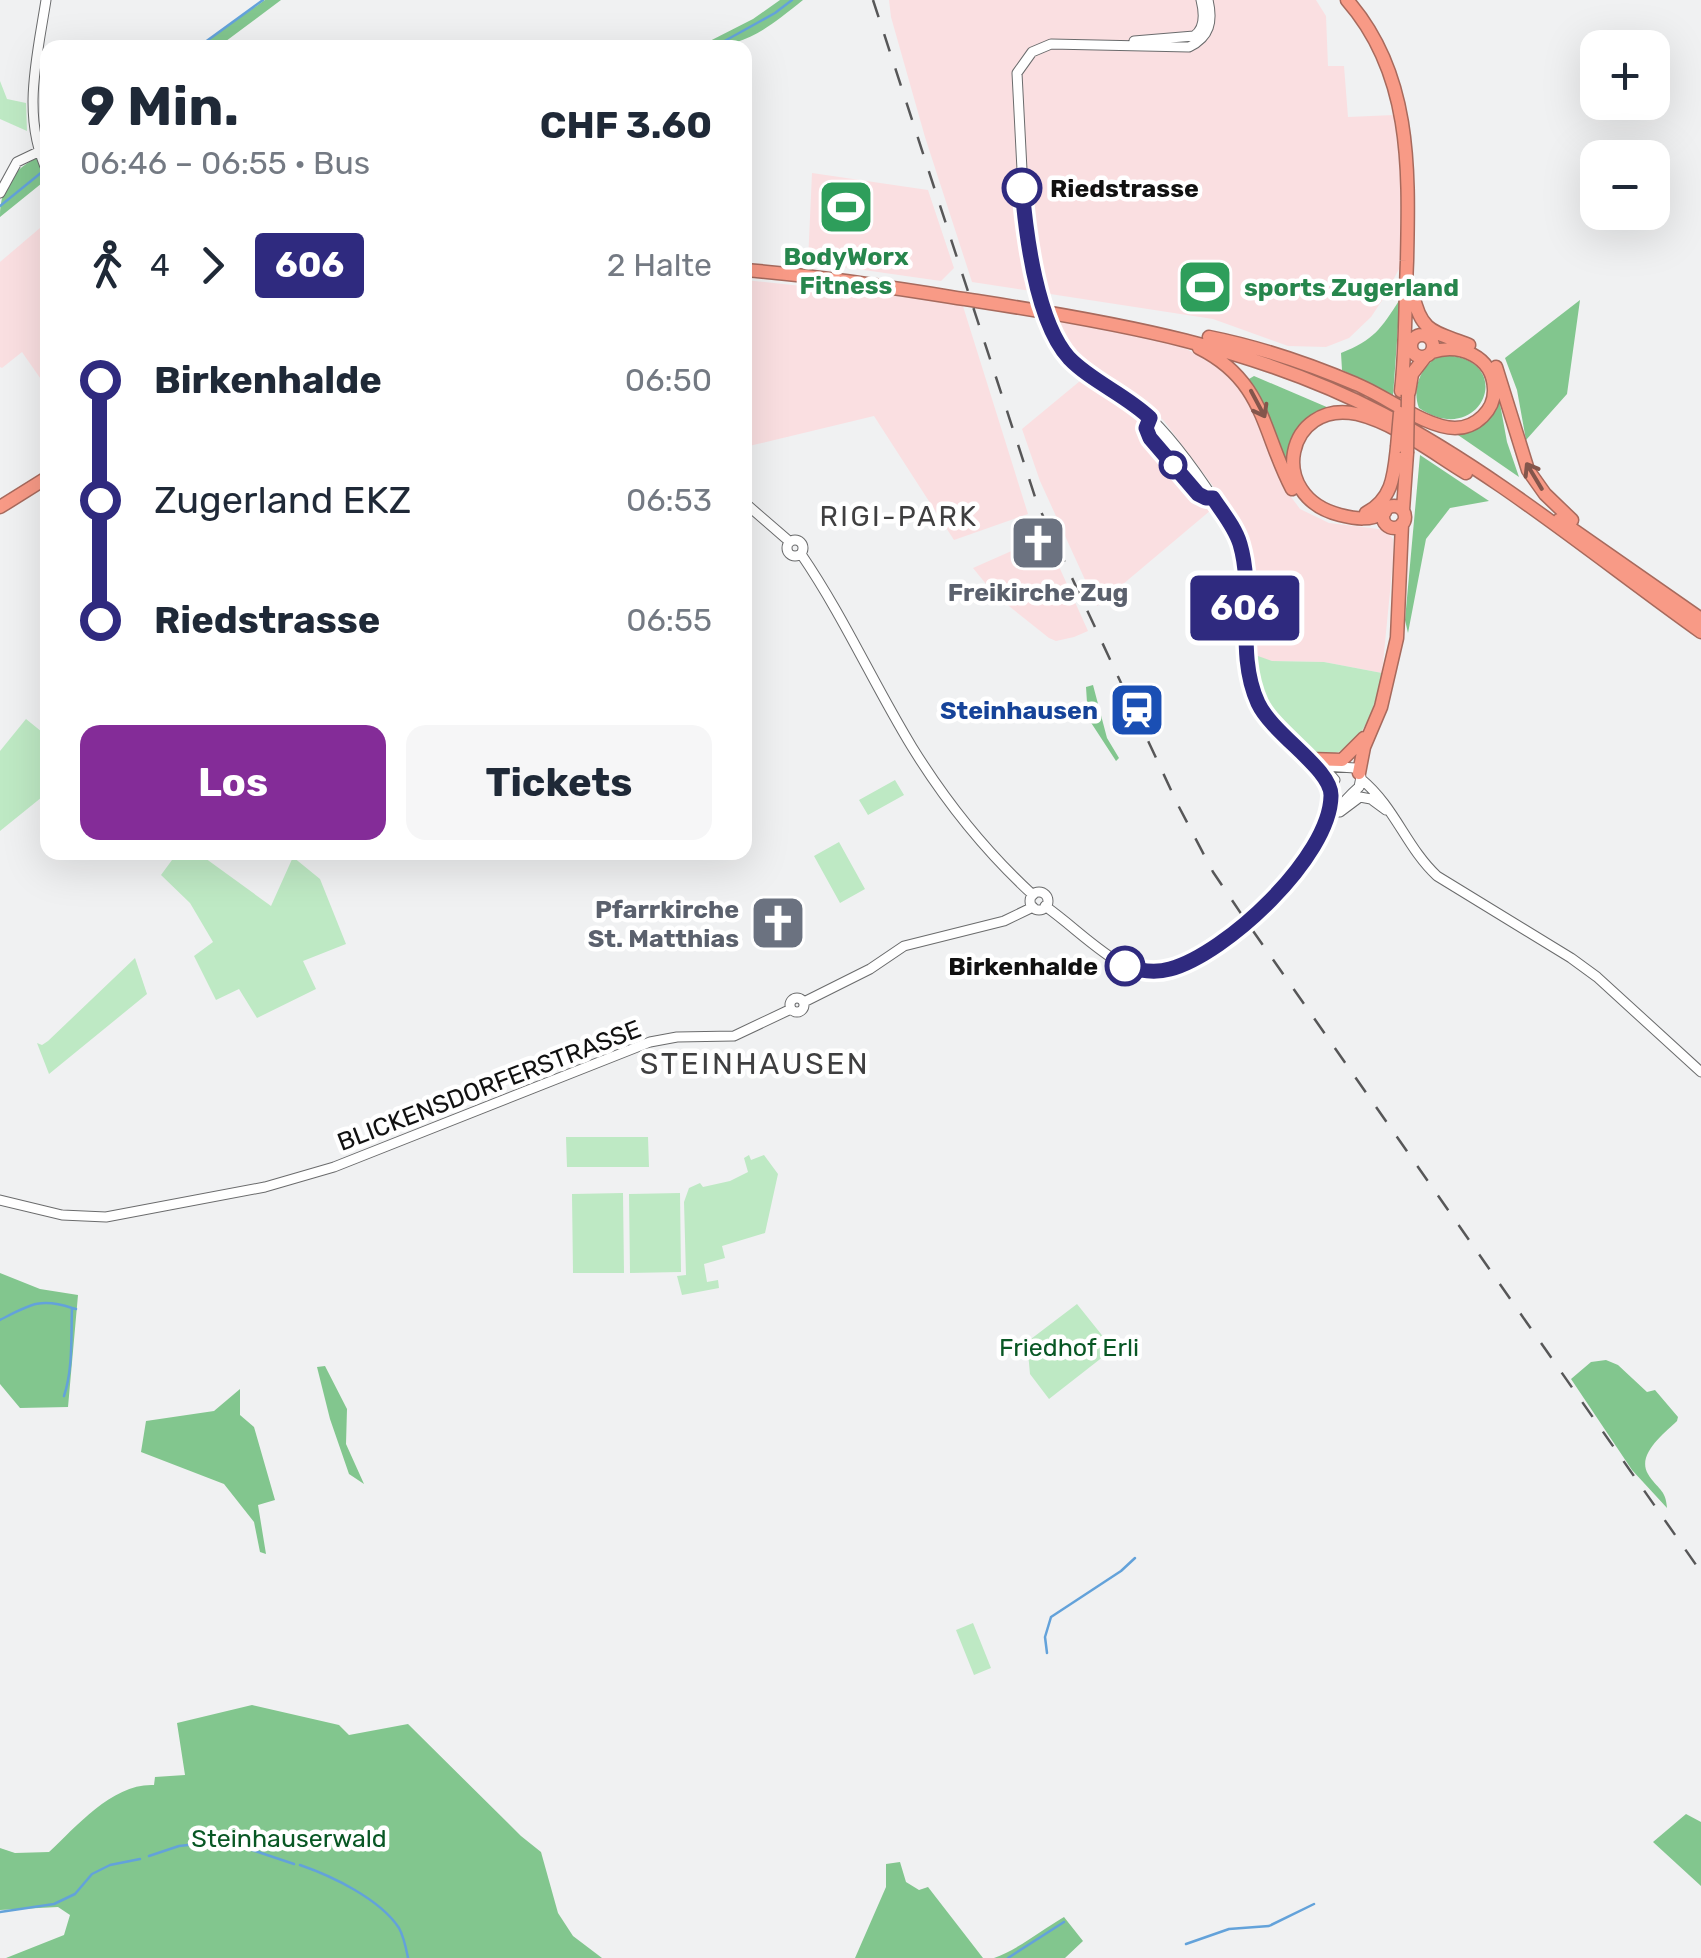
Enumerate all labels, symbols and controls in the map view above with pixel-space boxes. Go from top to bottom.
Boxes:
map controls [1580,30,1670,230]
button: + [1580,30,1670,120]
text: 9 Min. [80,74,239,139]
text: CHF 3.60 [540,102,712,148]
button: − [1580,140,1670,230]
text: 06:46 – 06:55 · Bus [80,144,370,182]
marker: Riedstrasse [1003,169,1041,207]
place label: Riedstrasse [1050,174,1199,203]
sports icon: BodyWorx Fitness [816,177,876,237]
icon: walk [80,238,135,293]
icon: forward [185,238,240,293]
place label: BodyWorx Fitness [783,242,909,300]
text: 606 [275,244,344,286]
text: 4 [150,246,170,284]
text: 2 Halte [607,246,712,284]
sports icon: sports Zugerland [1175,257,1235,317]
place label: sports Zugerland [1244,273,1459,302]
text: Birkenhalde [154,357,382,403]
text: 06:50 [625,361,712,399]
one-way arrow [1248,389,1268,419]
unlabelled marker [1160,452,1186,478]
one-way arrow [1523,463,1544,491]
text: Zugerland EKZ [154,477,411,523]
text: 06:53 [626,481,712,519]
district label: RIGI-PARK [819,500,979,533]
church icon: Freikirche Zug [1008,513,1068,573]
line badge: 606 [1188,576,1302,640]
place label: Freikirche Zug [948,578,1128,607]
text: 606 [1210,587,1280,629]
text: Riedstrasse [154,597,380,643]
text: 06:55 [626,601,712,639]
station icon: Steinhausen [1107,680,1167,740]
place label: Steinhausen [940,696,1098,725]
button: Los [80,725,386,840]
button: Tickets [406,725,712,840]
church icon: Pfarrkirche St. Matthias [748,893,808,953]
place label: Pfarrkirche St. Matthias [588,895,739,953]
marker: Birkenhalde [1106,947,1144,985]
place label: Birkenhalde [948,952,1098,981]
street label: BLICKENSDORFERSTRASSE [333,1014,645,1157]
district label: STEINHAUSEN [640,1046,870,1082]
park label: Friedhof Erli [999,1333,1139,1362]
park label: Steinhauserwald [191,1824,387,1853]

